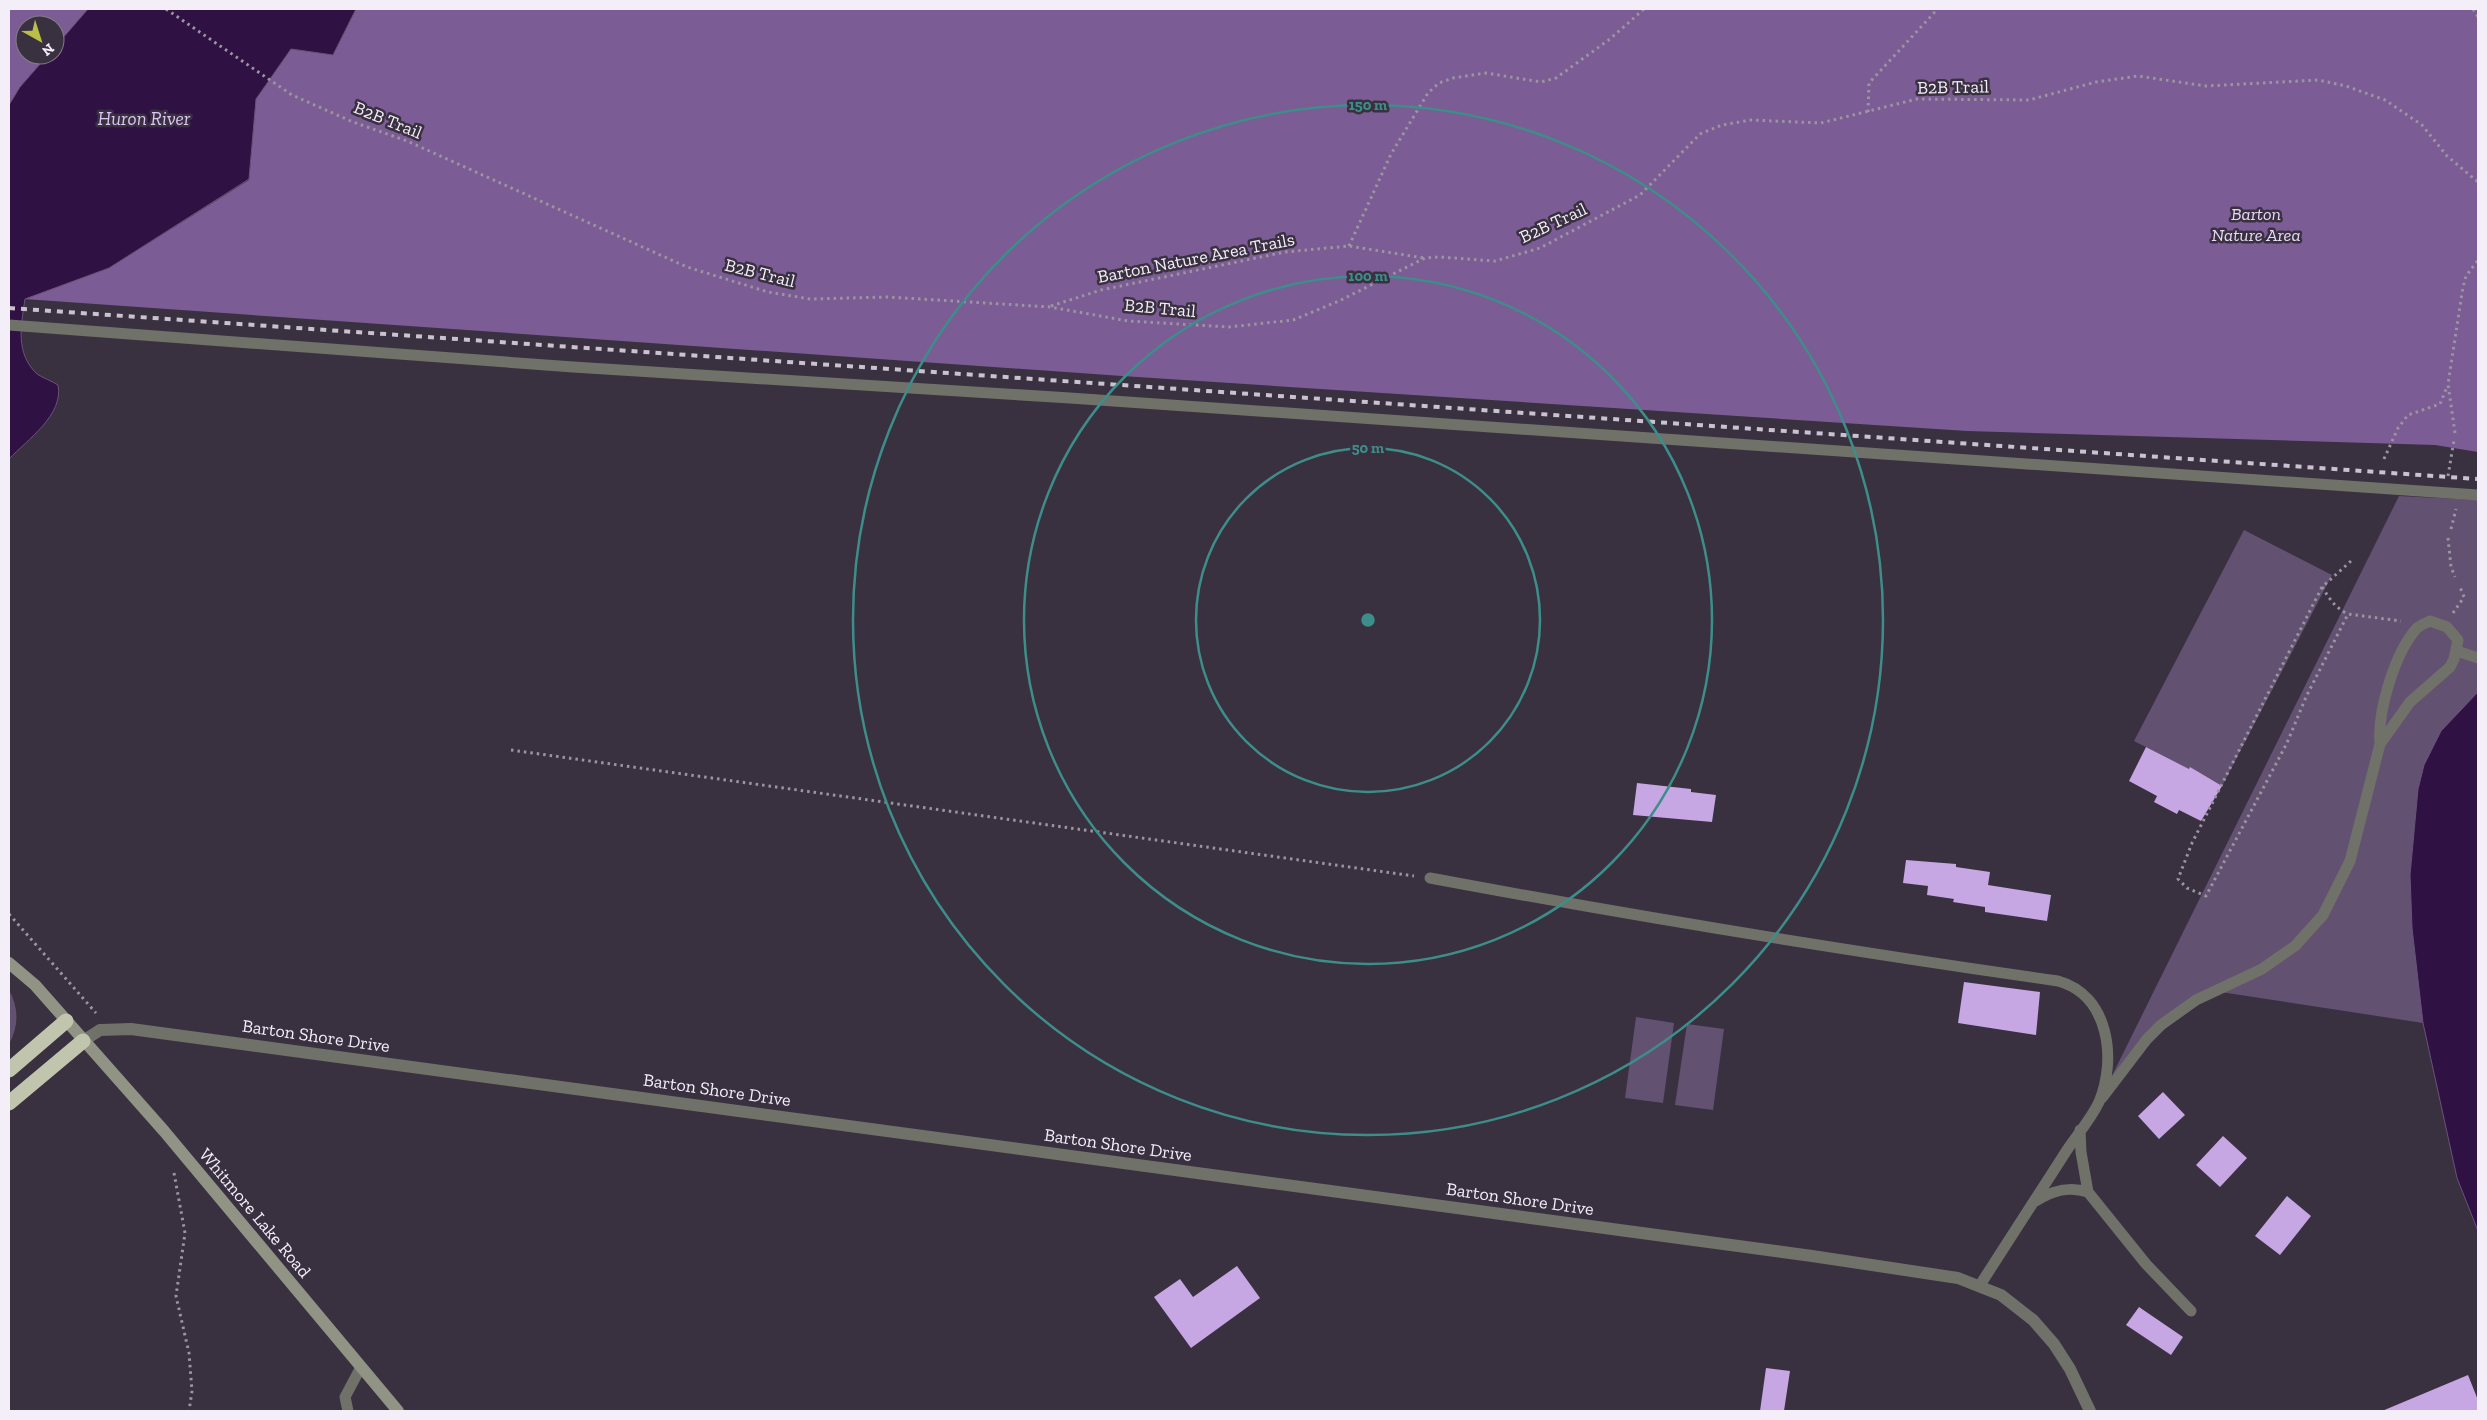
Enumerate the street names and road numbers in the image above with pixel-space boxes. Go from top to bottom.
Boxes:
street label: B2B Trail [1917,75,1989,99]
street label: B2B Trail [351,96,426,144]
street label: B2B Trail [1516,198,1590,248]
street label: Barton Nature Area Trails [1096,228,1297,288]
street label: B2B Trail [723,254,798,292]
street label: B2B Trail [1123,294,1197,322]
street label: Barton Shore Drive [241,1015,391,1057]
street label: Barton Shore Drive [642,1069,792,1111]
street label: Barton Shore Drive [1043,1124,1193,1166]
street label: Whitmore Lake Road [194,1144,316,1282]
street label: Barton Shore Drive [1445,1178,1595,1220]

